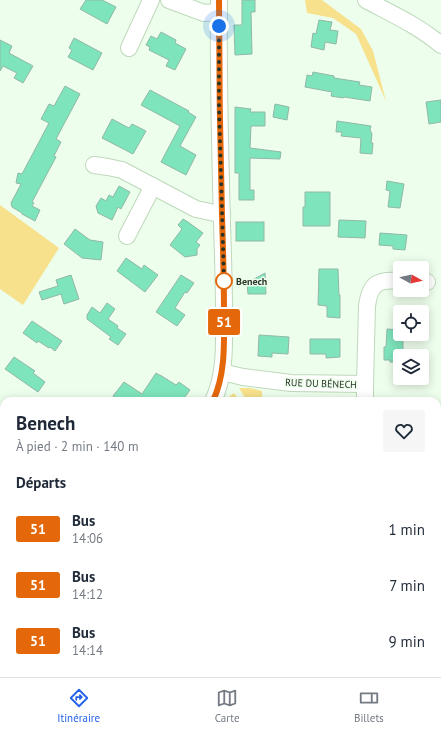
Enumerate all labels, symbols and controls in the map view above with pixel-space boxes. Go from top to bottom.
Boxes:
your location [209,16,229,36]
north arrow [393,261,429,297]
map controls [393,261,429,385]
marker: Benech [215,272,233,290]
place label: Benech [236,275,267,288]
button: locate [393,305,429,341]
line badge: 51 [206,309,242,335]
text: 51 [216,313,232,331]
button: layers [393,349,429,385]
street label: RUE DU BÉNECH [285,376,357,391]
button: heart [383,410,425,452]
text: Benech [16,411,75,435]
text: À pied · 2 min · 140 m [16,438,138,455]
text: Départs [16,473,66,492]
text: Bus [72,511,95,530]
text: 51 [30,520,46,538]
text: 1 min [388,520,425,539]
text: 14:06 [72,530,103,547]
text: Bus [72,567,95,586]
text: 51 [30,576,46,594]
text: 7 min [389,576,425,595]
text: 14:12 [72,586,103,603]
text: Bus [72,623,95,642]
text: 51 [30,632,46,650]
text: 9 min [388,632,425,651]
text: 14:14 [72,642,103,659]
tab: Itinéraire [57,687,100,725]
tab: Carte [215,687,240,725]
tab: Billets [354,687,384,725]

